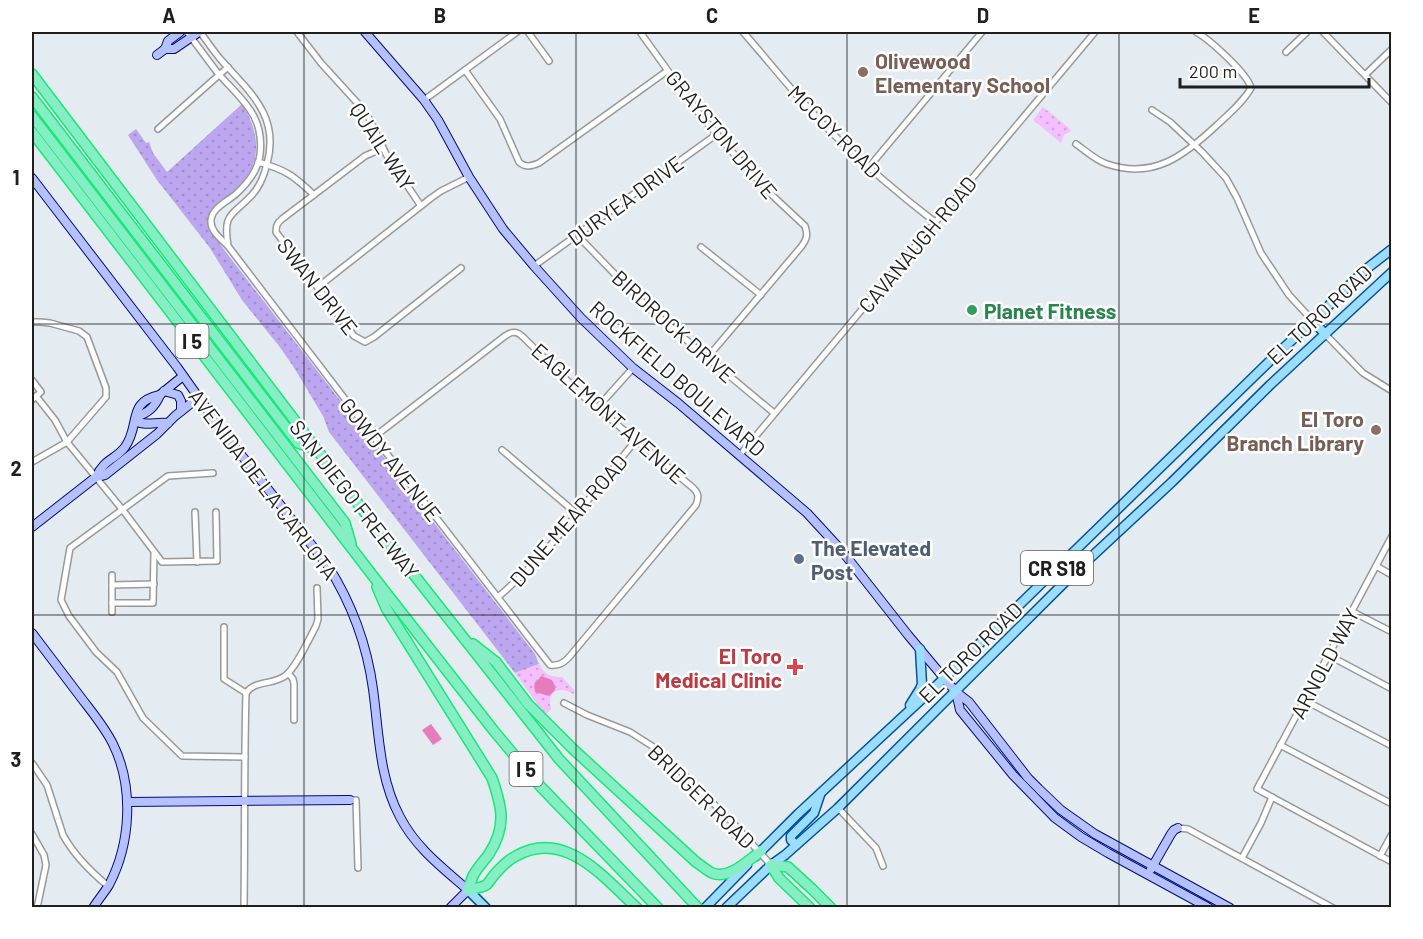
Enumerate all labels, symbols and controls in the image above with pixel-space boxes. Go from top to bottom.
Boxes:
text: A [162,3,176,27]
text: B [434,3,446,27]
text: C [706,3,718,27]
text: D [977,3,989,27]
text: E [1248,3,1260,27]
place label: Olivewood Elementary School [875,48,1050,97]
scale bar [1180,51,1369,89]
text: 200 m [1189,60,1237,82]
street label: GRAYSTON DRIVE [661,65,783,203]
marker: Olivewood Elementary School [856,65,870,79]
street label: MCCOY ROAD [783,79,887,183]
street label: QUAIL WAY [345,97,421,195]
street label: DURYEA DRIVE [562,150,688,250]
text: 1 [12,165,20,189]
street label: CAVANAUGH ROAD [853,171,981,317]
street label: SWAN DRIVE [273,233,363,339]
street label: EL TORO ROAD [1261,259,1377,369]
street label: BIRDROCK DRIVE [608,264,740,388]
street label: ROCKFIELD BOULEVARD [585,295,771,461]
place label: Planet Fitness [984,298,1116,323]
marker: Planet Fitness [965,303,979,317]
road number: I 5 [176,324,208,358]
street label: EAGLEMONT AVENUE [527,337,691,489]
street label: AVENIDA DE LA CARLOTA [184,384,344,584]
street label: GOWDY AVENUE [335,392,447,526]
place label: El Toro Branch Library [1226,406,1364,455]
street label: SAN DIEGO FREEWAY [285,415,425,584]
marker: El Toro Branch Library [1369,423,1383,437]
street label: DUNE MEAR ROAD [504,449,632,591]
text: 2 [10,456,22,480]
place label: The Elevated Post [811,535,931,584]
road number: CR S18 [1021,551,1093,585]
marker: The Elevated Post [792,552,806,566]
street label: EL TORO ROAD [913,596,1027,708]
street label: ARNOLD WAY [1284,603,1364,723]
place label: El Toro Medical Clinic [655,643,782,692]
marker: El Toro Medical Clinic [786,658,804,676]
street label: BRIDGER ROAD [643,739,761,853]
text: 3 [11,747,21,771]
road number: I 5 [510,752,542,786]

